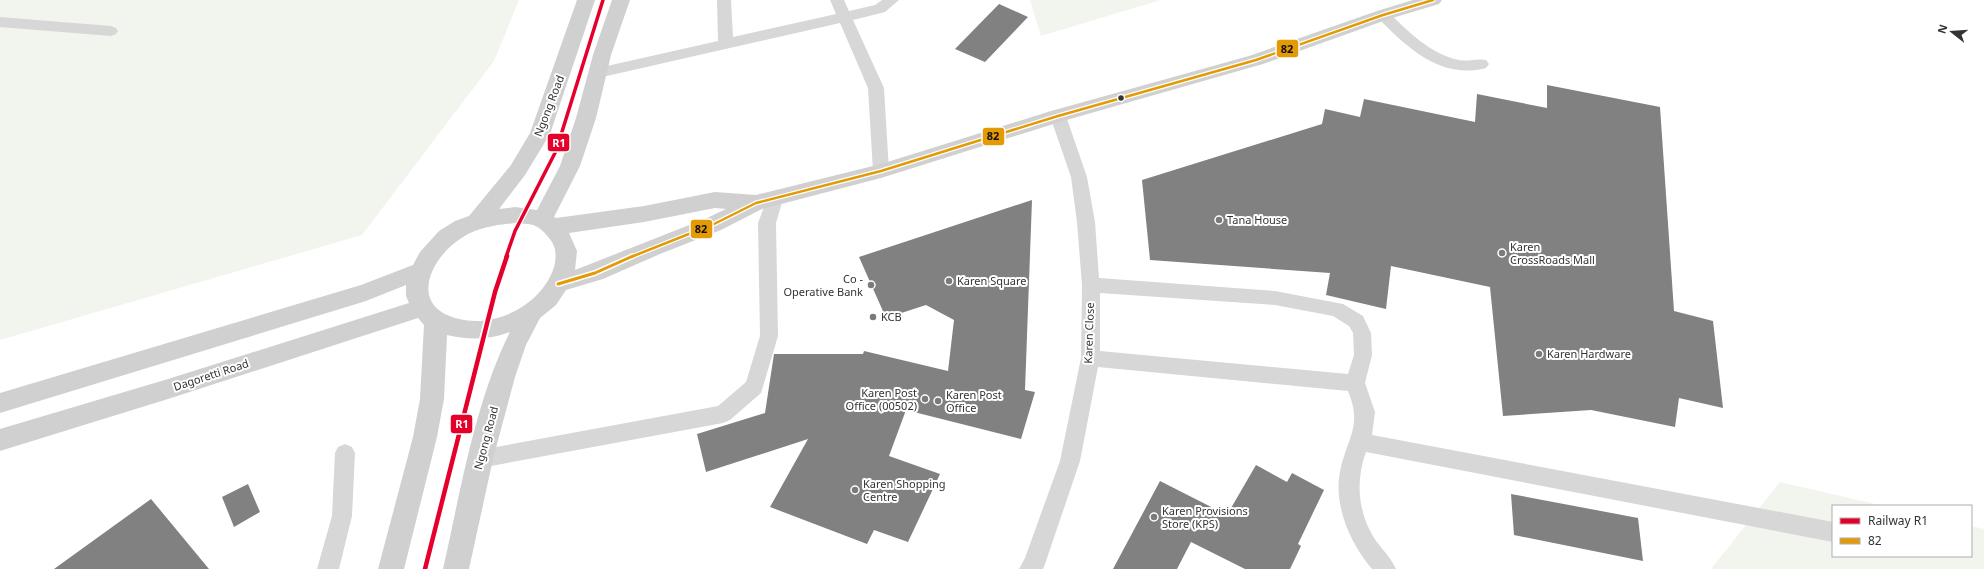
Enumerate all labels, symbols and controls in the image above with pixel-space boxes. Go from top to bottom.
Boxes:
north arrow [1932,12,1972,52]
text: N [1933,22,1950,35]
line badge: 82 [1276,39,1299,58]
text: 82 [1281,41,1293,56]
street label: Ngong Road [530,73,567,139]
unlabelled marker [1116,93,1126,103]
line badge: 82 [982,127,1005,146]
text: 82 [987,128,999,143]
line badge: R1 [547,133,570,152]
text: R1 [552,135,566,150]
place label: Tana House [1227,212,1287,227]
marker: Tana House [1214,215,1224,225]
line badge: 82 [690,219,713,239]
text: 82 [695,221,707,236]
place label: Karen CrossRoads Mall [1510,239,1595,267]
marker: Karen CrossRoads Mall [1497,248,1507,258]
place label: Co - Operative Bank [783,271,863,299]
place label: Karen Square [957,273,1026,288]
marker: Karen Square [944,276,954,286]
marker: Co - Operative Bank [866,280,876,290]
street label: Karen Close [1080,302,1097,364]
place label: KCB [881,309,902,324]
marker: KCB [868,312,878,322]
place label: Karen Hardware [1547,346,1631,361]
marker: Karen Hardware [1534,349,1544,359]
street label: Dagoretti Road [171,355,250,394]
place label: Karen Post Office (00502) [846,385,917,413]
place label: Karen Post Office [946,387,1002,415]
marker: Karen Post Office (00502) [920,394,930,404]
marker: Karen Post Office [933,396,943,406]
street label: Ngong Road [470,405,501,471]
line badge: R1 [450,414,473,434]
text: R1 [455,416,469,431]
place label: Karen Shopping Centre [863,476,946,504]
marker: Karen Shopping Centre [850,485,860,495]
place label: Karen Provisions Store (KPS) [1162,503,1248,531]
legend [1832,505,1972,557]
marker: Karen Provisions Store (KPS) [1149,512,1159,522]
text: Railway R1 [1868,512,1928,529]
text: 82 [1868,532,1882,549]

